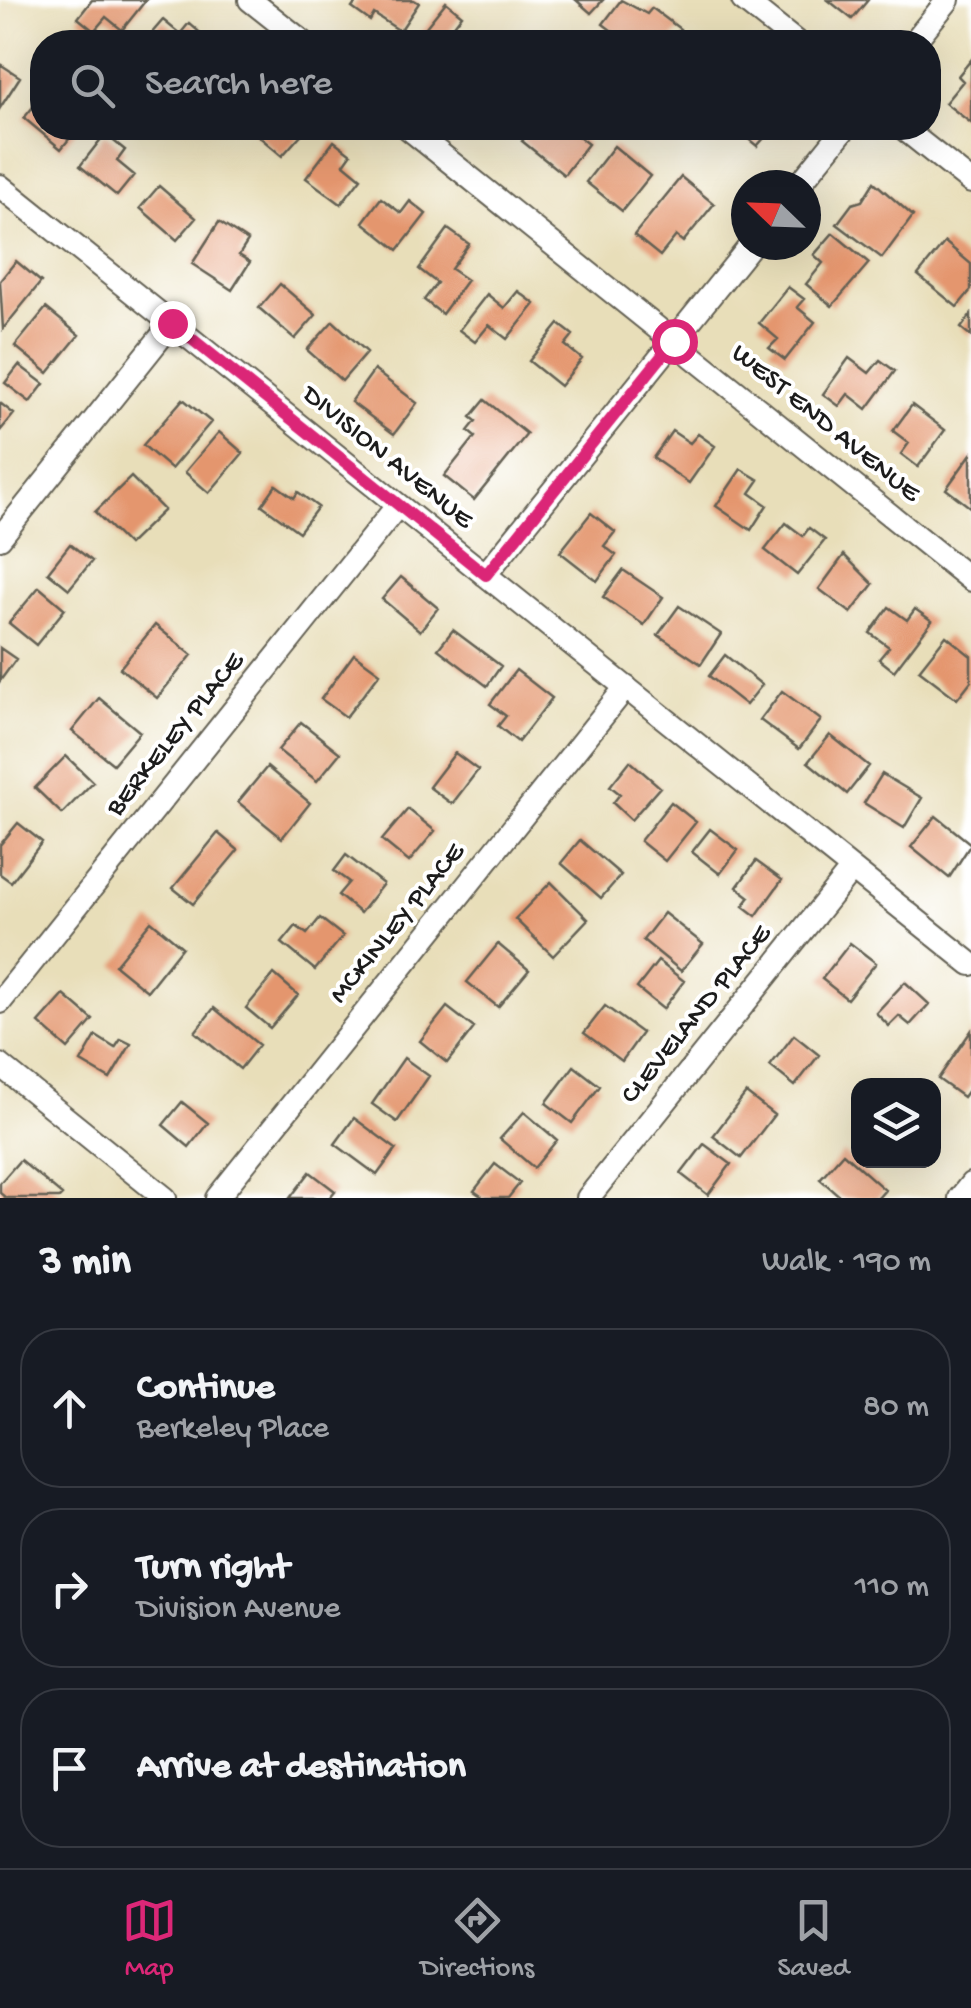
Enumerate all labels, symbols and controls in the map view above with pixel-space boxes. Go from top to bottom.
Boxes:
search box [30,30,941,140]
icon: search [65,58,120,113]
text: Search here [145,63,332,107]
north arrow [731,170,821,260]
route end [150,301,196,347]
route start [652,319,698,365]
street label: WEST END AVENUE [724,338,927,511]
street label: DIVISION AVENUE [293,378,480,538]
street label: BERKELEY PLACE [99,645,253,824]
street label: MCKINLEY PLACE [323,836,474,1011]
street label: CLEVELAND PLACE [615,918,780,1111]
map controls [851,1078,941,1168]
button: layers [851,1078,941,1168]
text: 3 min [40,1239,131,1288]
text: Walk · 190 m [762,1244,931,1282]
text: Continue [137,1367,275,1411]
icon: ahead [42,1381,97,1436]
text: 80 m [863,1389,929,1427]
text: Berkeley Place [137,1411,329,1449]
text: Turn right [137,1547,289,1591]
icon: right [42,1561,97,1616]
text: 110 m [855,1569,929,1607]
text: Division Avenue [137,1591,340,1629]
icon: arrive [42,1741,97,1796]
text: Arrive at destination [137,1746,466,1790]
tab: Map [122,1893,177,1986]
tab: Directions [420,1893,534,1986]
tab: Saved [777,1893,849,1986]

